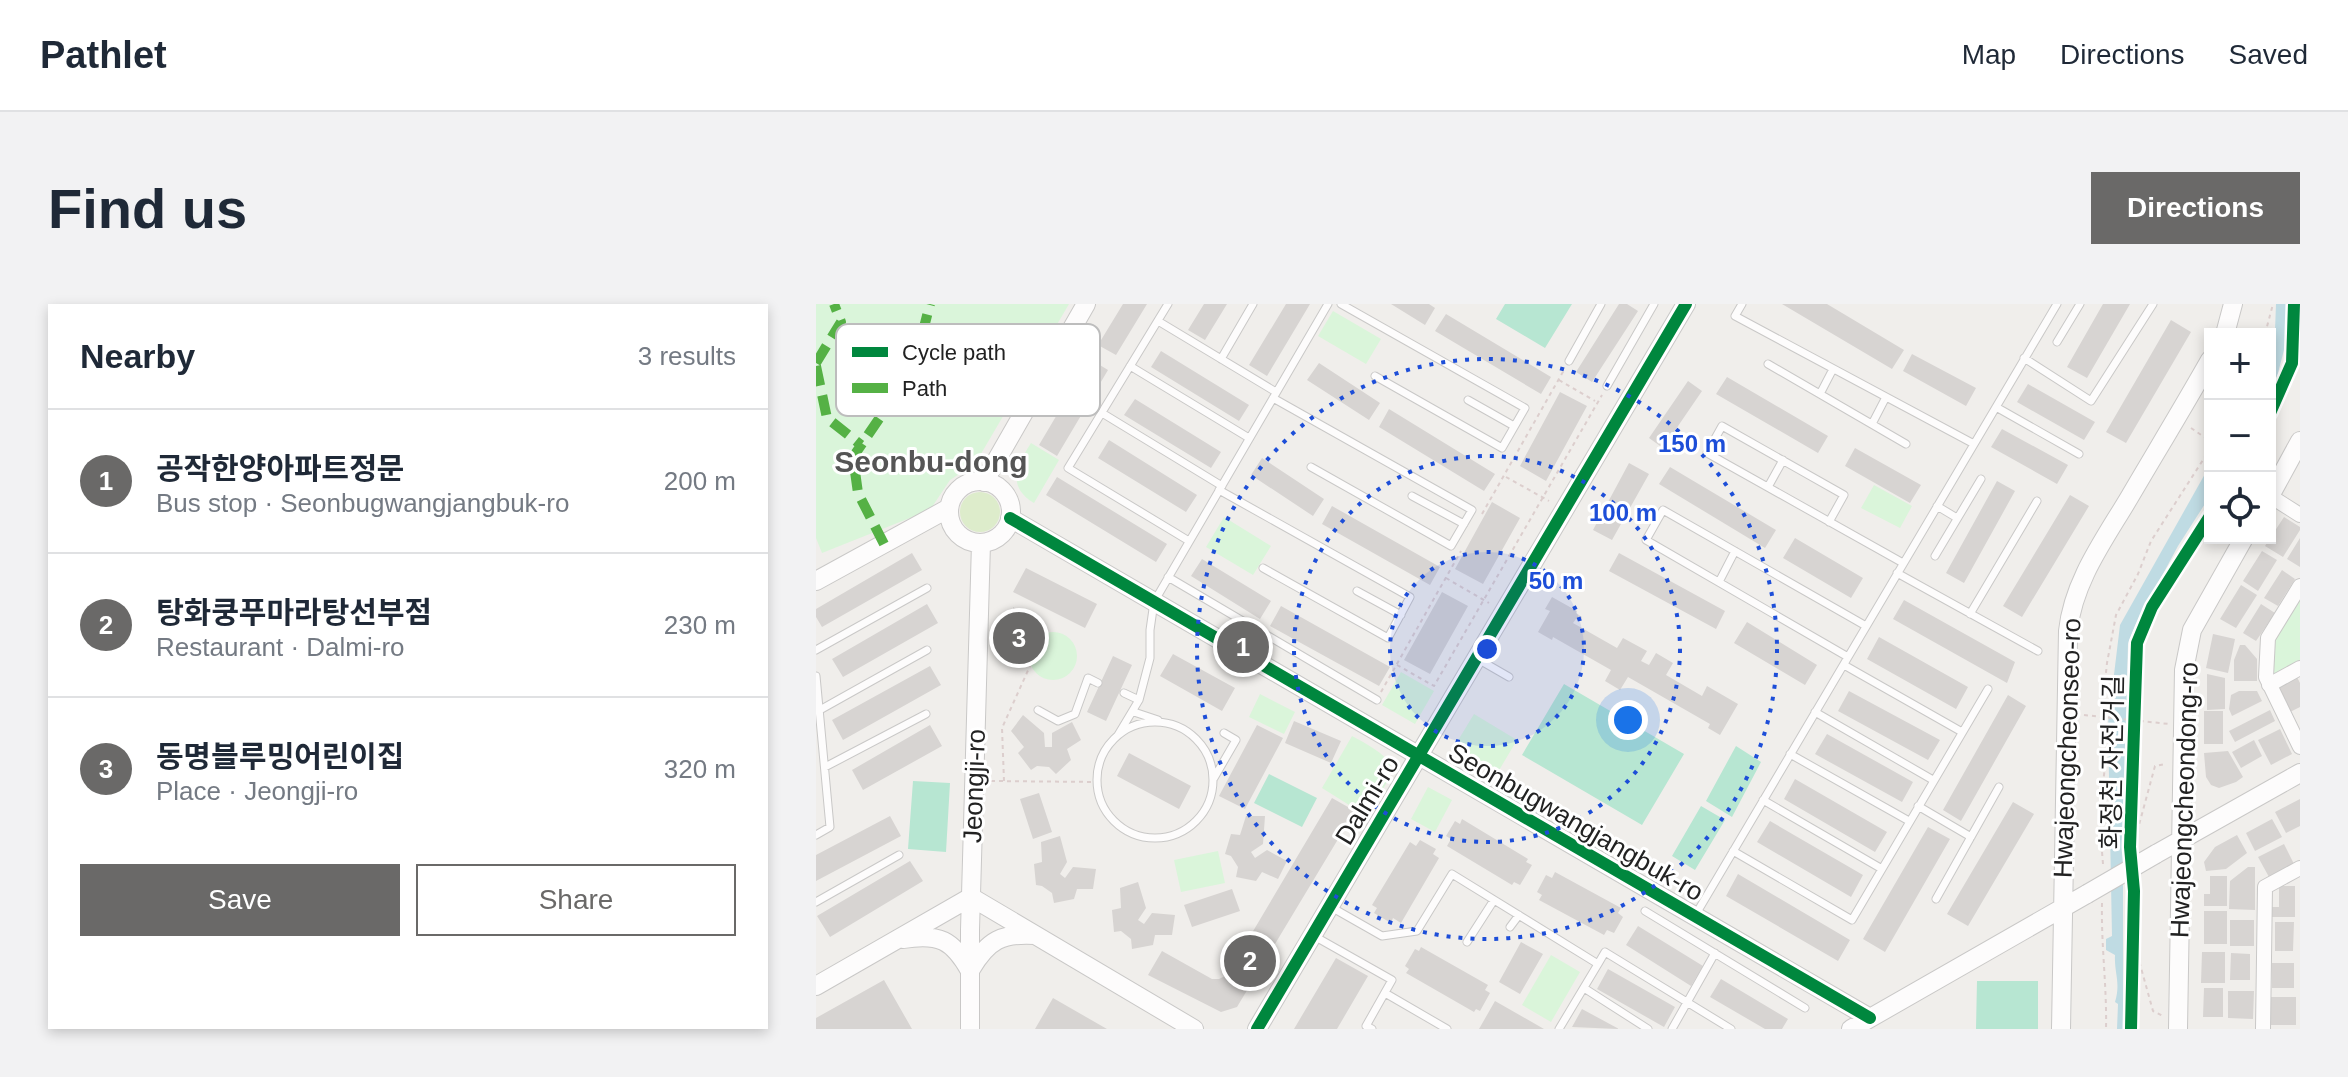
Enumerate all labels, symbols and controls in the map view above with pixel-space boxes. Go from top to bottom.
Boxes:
text: Pathlet [40,34,167,76]
text: Map [1962,39,2016,70]
text: Directions [2060,39,2185,70]
text: Saved [2229,39,2308,70]
button: Directions [2091,172,2300,244]
text: Find us [48,177,247,240]
legend [836,324,1100,416]
map controls [2204,328,2276,544]
button: + [2204,328,2276,400]
text: Nearby [80,337,195,375]
text: Cycle path [902,340,1006,365]
text: 3 results [638,341,736,371]
text: Path [902,376,947,401]
button: − [2204,400,2276,472]
text: 150 m [1658,430,1726,457]
district label: Seonbu-dong [834,445,1028,478]
text: 공작한양아파트정문 [156,452,404,485]
text: 1 [99,466,113,496]
text: 200 m [664,466,736,496]
button: locate [2204,472,2276,544]
text: Bus stop · Seonbugwangjangbuk-ro [156,488,569,518]
text: 100 m [1589,499,1657,526]
text: 50 m [1529,567,1583,594]
text: 탕화쿵푸마라탕선부점 [156,596,432,629]
pin: 3 [993,608,1045,668]
text: 2 [99,610,113,640]
text: 230 m [664,610,736,640]
pin: 1 [1217,617,1269,677]
street label: Hwajeongcheonseo-ro [2047,617,2087,879]
text: Restaurant · Dalmi-ro [156,632,405,662]
centre of rings [1473,635,1501,663]
street label: Hwajeongcheondong-ro [2164,662,2204,938]
street label: 화정천 자전거길 [2095,674,2129,850]
your location [1608,700,1648,740]
street label: Jeongji-ro [957,728,991,844]
street label: Seonbugwangjangbuk-ro [1443,737,1709,907]
text: 동명블루밍어린이집 [156,740,404,773]
street label: Dalmi-ro [1329,750,1405,850]
text: 3 [99,754,113,784]
text: 320 m [664,754,736,784]
text: Place · Jeongji-ro [156,776,358,806]
button: Save [80,864,400,936]
button: Share [416,864,736,936]
pin: 2 [1224,931,1276,991]

